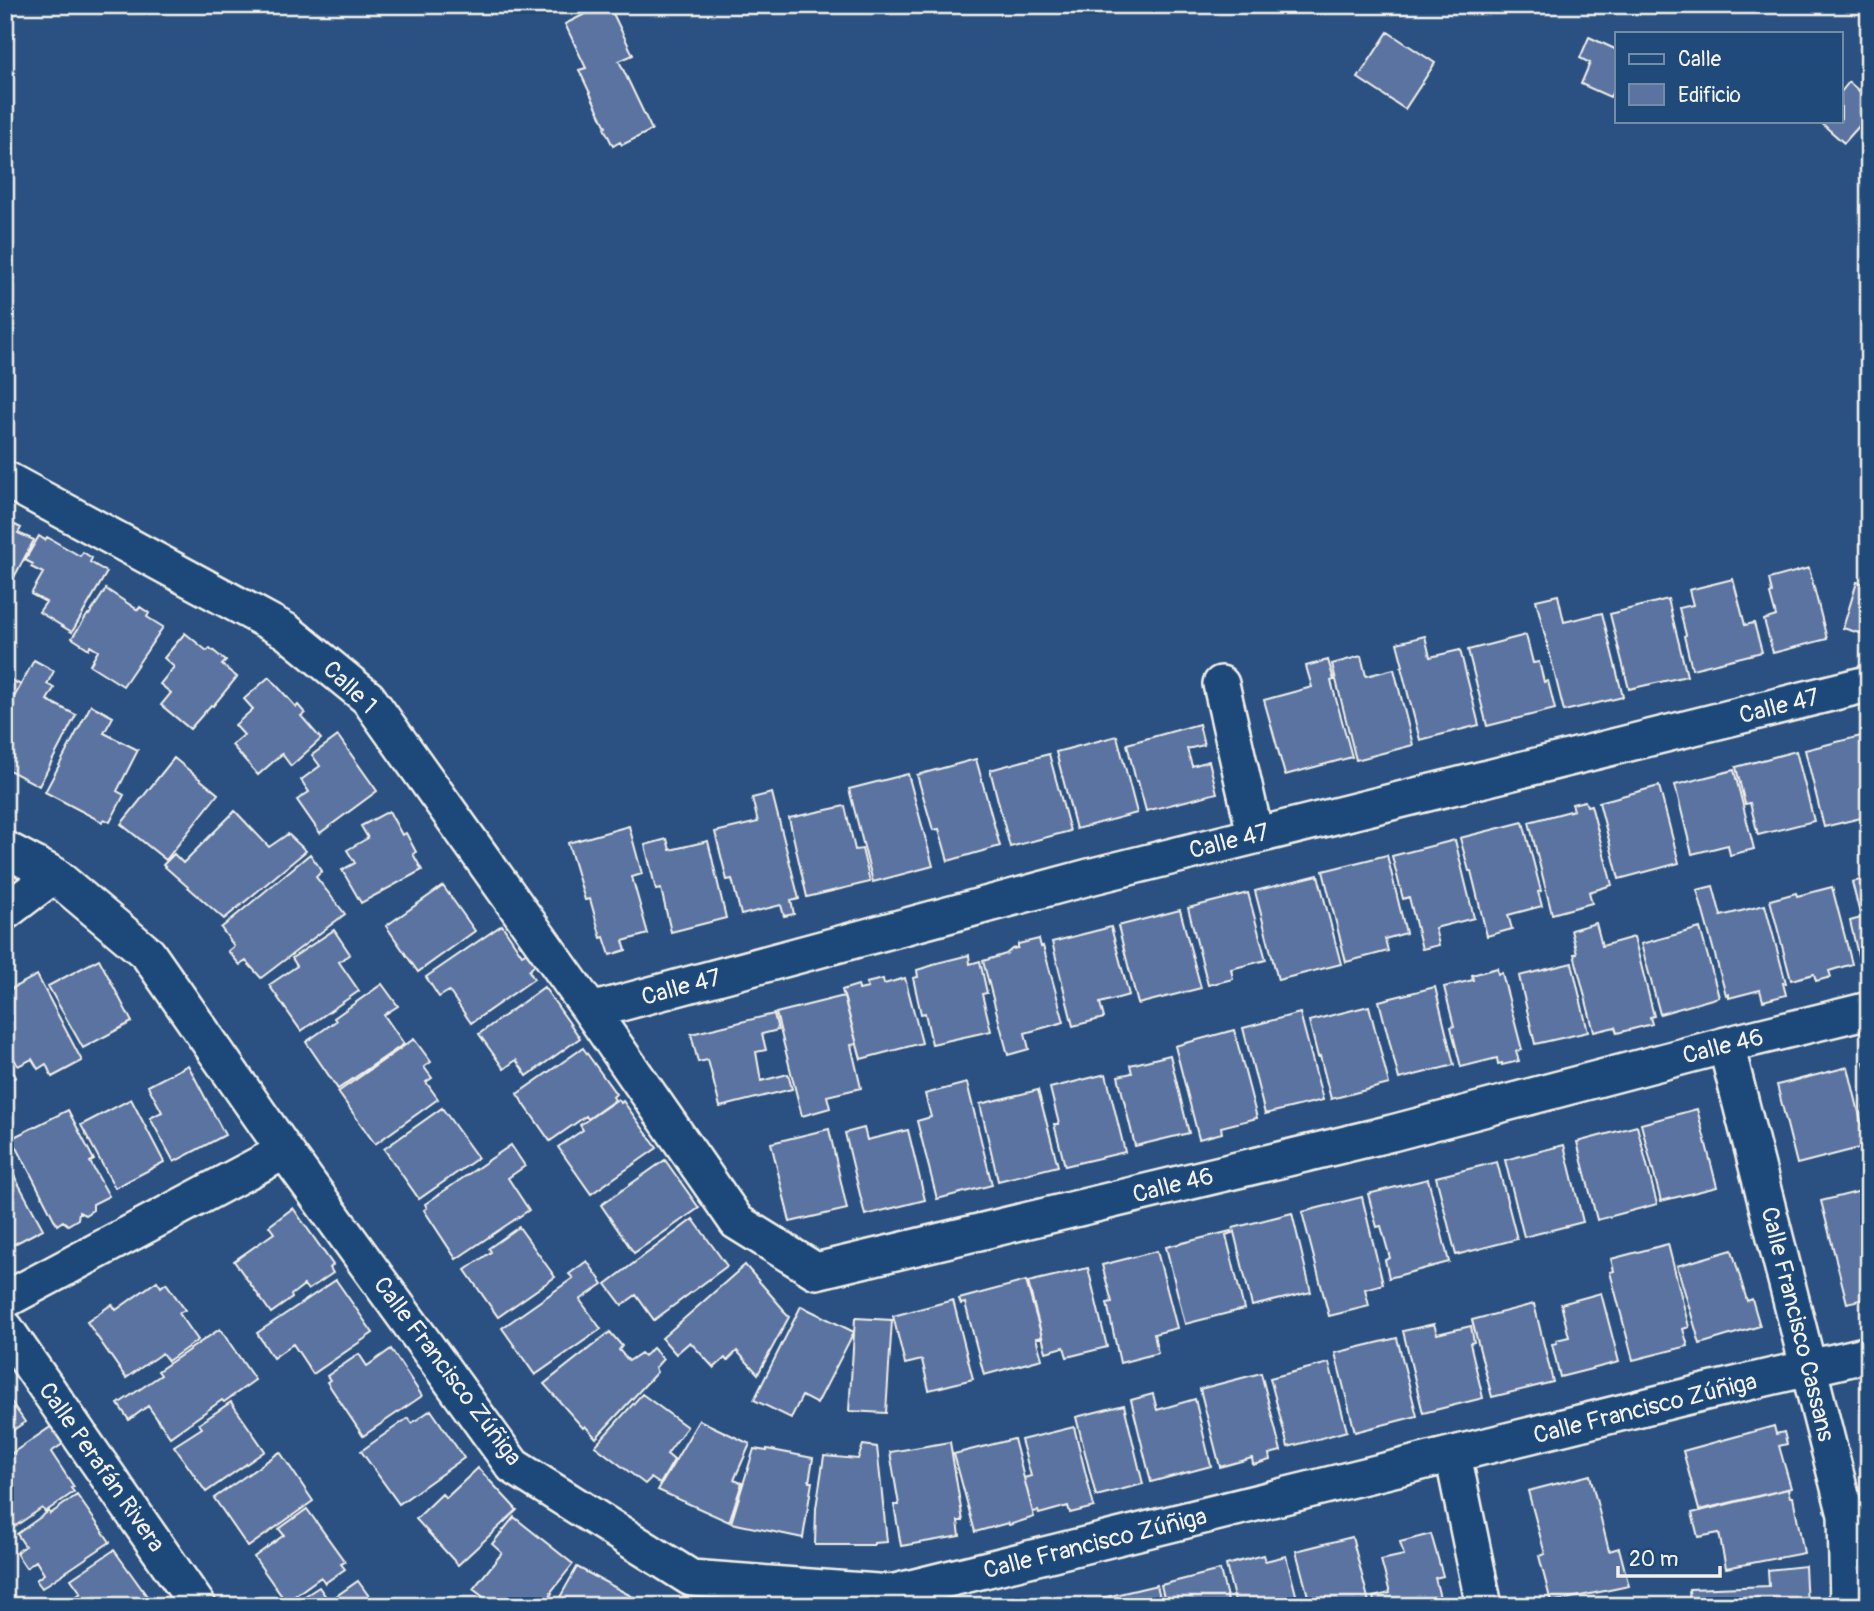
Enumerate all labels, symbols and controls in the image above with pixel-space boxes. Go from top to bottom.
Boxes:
legend [1615,32,1842,122]
text: Calle [1678,46,1722,73]
text: Edificio [1678,82,1741,109]
street label: Calle 1 [317,655,383,720]
street label: Calle 47 [1736,683,1822,730]
street label: Calle 47 [1186,818,1272,865]
street label: Calle 47 [638,963,724,1012]
street label: Calle 46 [1680,1022,1767,1071]
street label: Calle 46 [1130,1161,1217,1210]
street label: Calle Francisco Cassans [1754,1204,1841,1445]
street label: Calle Francisco Zúñiga [367,1271,528,1472]
street label: Calle Francisco Zúñiga [1530,1367,1760,1450]
street label: Calle Perafán Rivera [32,1377,171,1558]
street label: Calle Francisco Zúñiga [980,1502,1210,1585]
scale bar [1618,1534,1720,1578]
text: 20 m [1629,1546,1678,1573]

